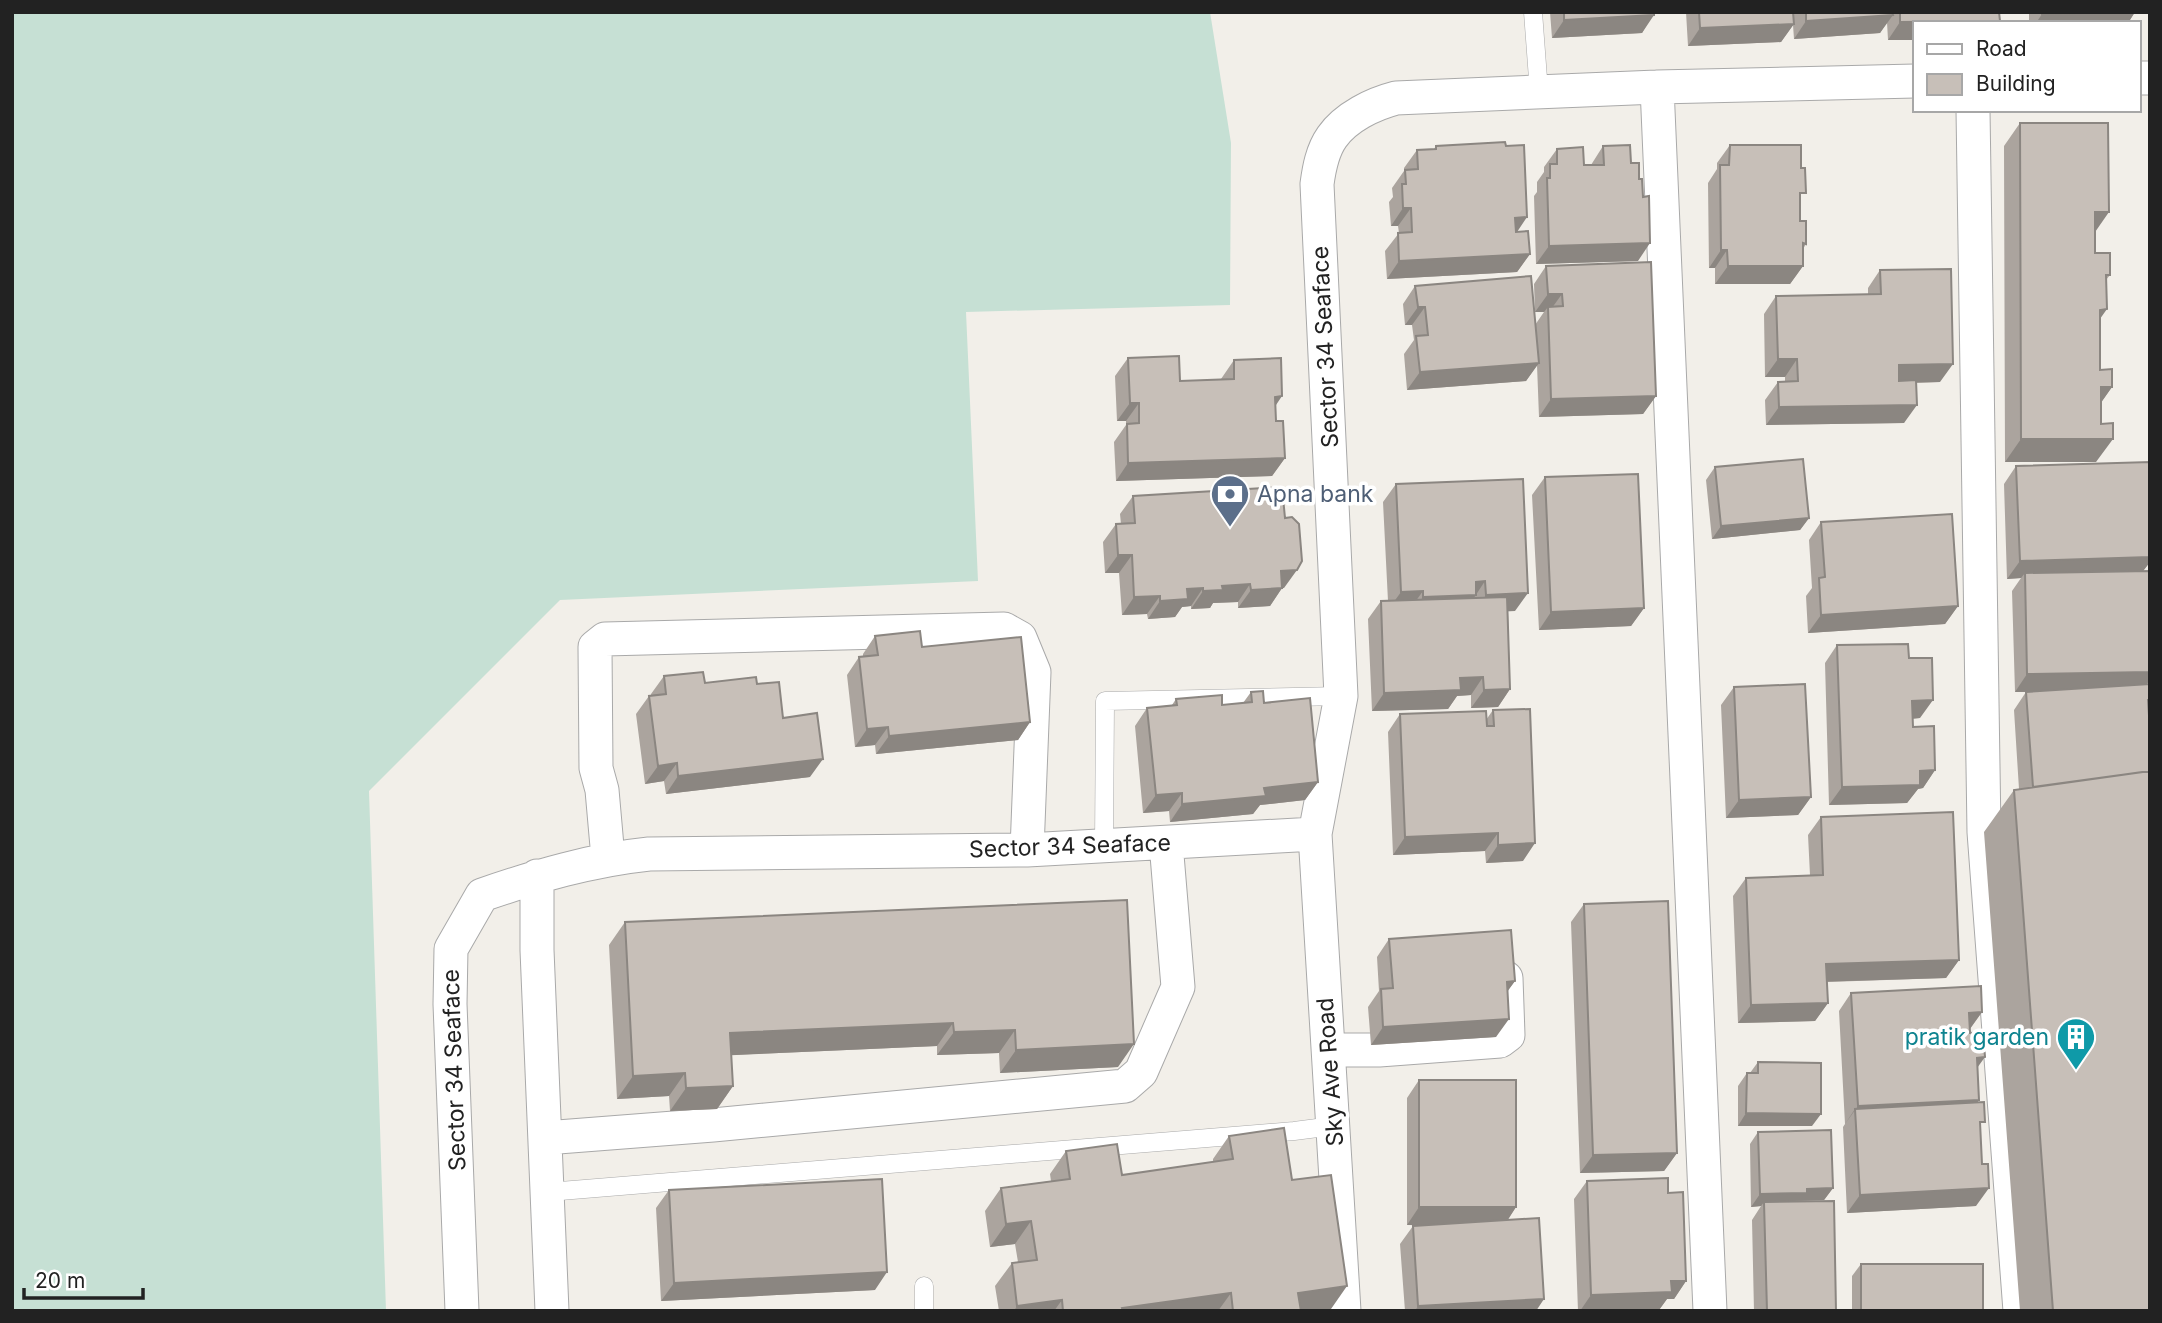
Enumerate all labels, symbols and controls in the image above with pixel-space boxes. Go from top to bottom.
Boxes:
legend [1913,21,2141,112]
text: Road [1976,36,2027,61]
text: Building [1976,71,2056,96]
street label: Sector 34 Seaface [1306,245,1344,449]
bank icon: Apna bank [1209,473,1251,528]
place label: Apna bank [1257,480,1374,508]
street label: Sector 34 Seaface [969,828,1171,864]
street label: Sector 34 Seaface [436,969,472,1171]
street label: Sky Ave Road [1311,997,1349,1147]
building icon: pratik garden [2055,1016,2097,1071]
place label: pratik garden [1905,1023,2049,1051]
scale bar [24,1256,144,1300]
text: 20 m [35,1268,85,1293]

